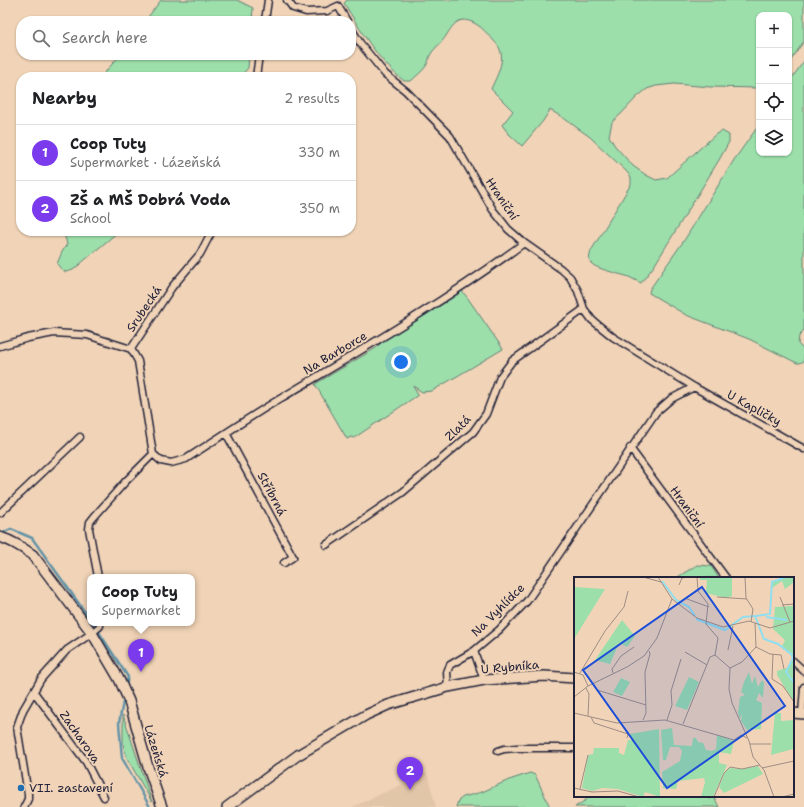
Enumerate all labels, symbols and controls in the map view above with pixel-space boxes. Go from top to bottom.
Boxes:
map controls [756,12,792,156]
button: + [756,12,792,48]
search box [16,16,356,60]
icon: search [30,27,52,49]
text: Search here [62,28,148,48]
button: − [756,48,792,84]
button: locate [756,84,792,120]
text: Nearby [32,87,97,109]
text: 2 results [284,90,340,107]
button: layers [756,120,792,156]
text: Coop Tuty [70,134,146,154]
text: 1 [42,144,48,161]
text: 330 m [298,144,340,161]
text: Supermarket · Lázeňská [70,154,221,171]
street label: Hraniční [482,175,522,224]
text: ZŠ a MŠ Dobrá Voda [70,190,230,210]
text: 2 [40,200,50,217]
text: 350 m [299,200,340,217]
text: School [70,210,111,227]
street label: Srubecká [123,283,165,335]
street label: Na Barborce [300,328,370,378]
your location [391,352,411,372]
street label: U Kapličky [724,386,784,430]
street label: Zlatá [442,411,475,444]
street label: Stříbrná [254,469,290,519]
street label: Hraniční [666,483,708,532]
popup [87,574,195,626]
inset map [574,577,794,797]
street label: Na Vyhlídce [468,580,528,640]
text: Coop Tuty [101,582,178,602]
text: Supermarket [101,602,181,619]
pin: 1 [128,639,154,672]
street label: U Rybníka [480,656,540,678]
street label: Zacharova [56,708,104,767]
street label: Lázeňská [140,723,172,780]
pin: 2 [397,757,423,790]
place label: VII. zastavení [29,780,114,796]
marker: VII. zastavení [16,783,26,793]

